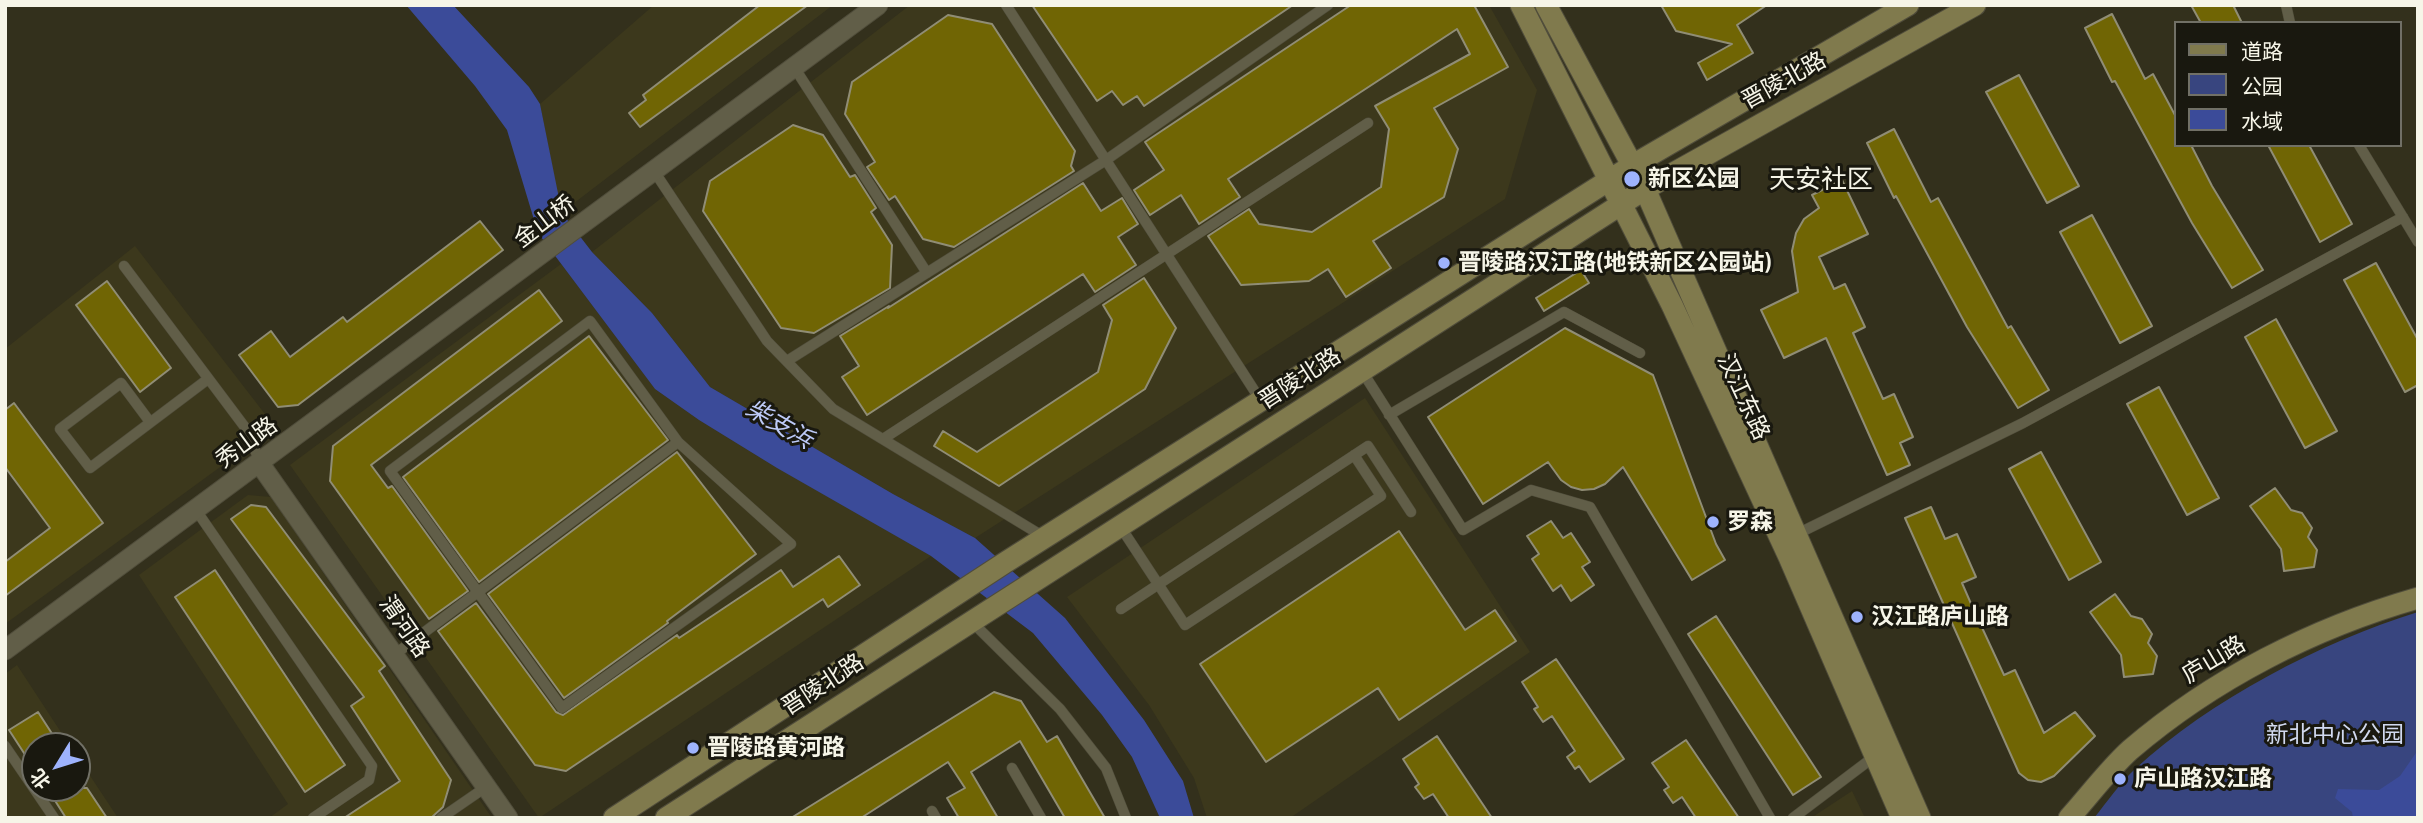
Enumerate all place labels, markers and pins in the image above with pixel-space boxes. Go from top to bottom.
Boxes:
place label: 新区公园 [1648,165,1740,193]
marker: 新区公园 [1622,169,1642,189]
place label: 晋陵路汉江路(地铁新区公园站) [1458,249,1772,277]
marker: 晋陵路汉江路(地铁新区公园站) [1436,255,1452,271]
place label: 罗森 [1727,508,1773,536]
marker: 罗森 [1705,514,1721,530]
place label: 汉江路庐山路 [1871,603,2009,631]
marker: 汉江路庐山路 [1849,609,1865,625]
place label: 晋陵路黄河路 [707,734,845,762]
marker: 晋陵路黄河路 [685,740,701,756]
place label: 庐山路汉江路 [2134,765,2272,793]
marker: 庐山路汉江路 [2112,771,2128,787]

